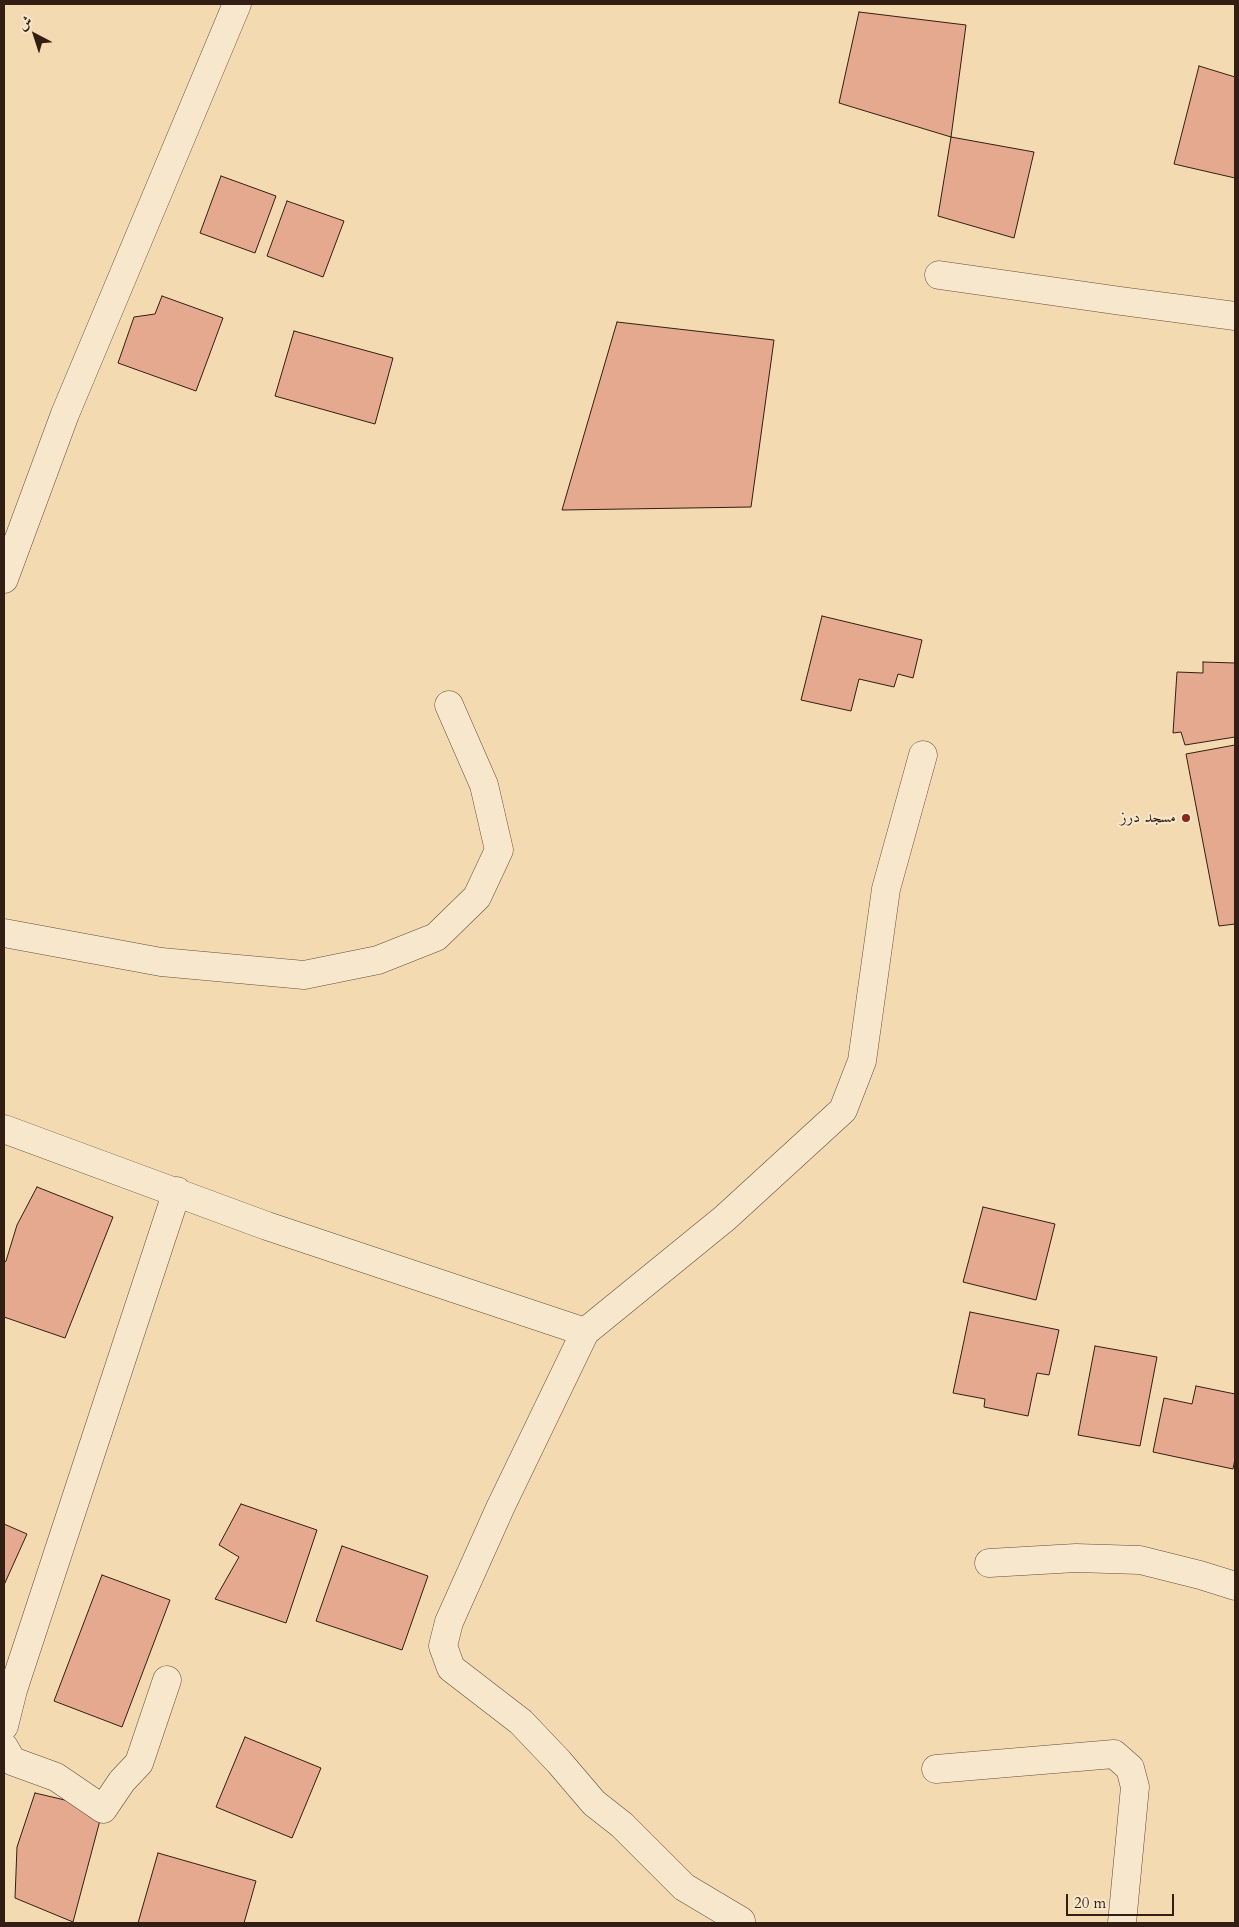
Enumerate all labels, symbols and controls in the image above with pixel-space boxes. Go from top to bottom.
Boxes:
north arrow [10,10,60,60]
text: ش [14,11,36,35]
place label: مسجد درز [1120,808,1176,828]
marker: مسجد درز [1180,812,1192,824]
scale bar [1069,1884,1176,1916]
text: 20 m [1074,1893,1106,1913]

